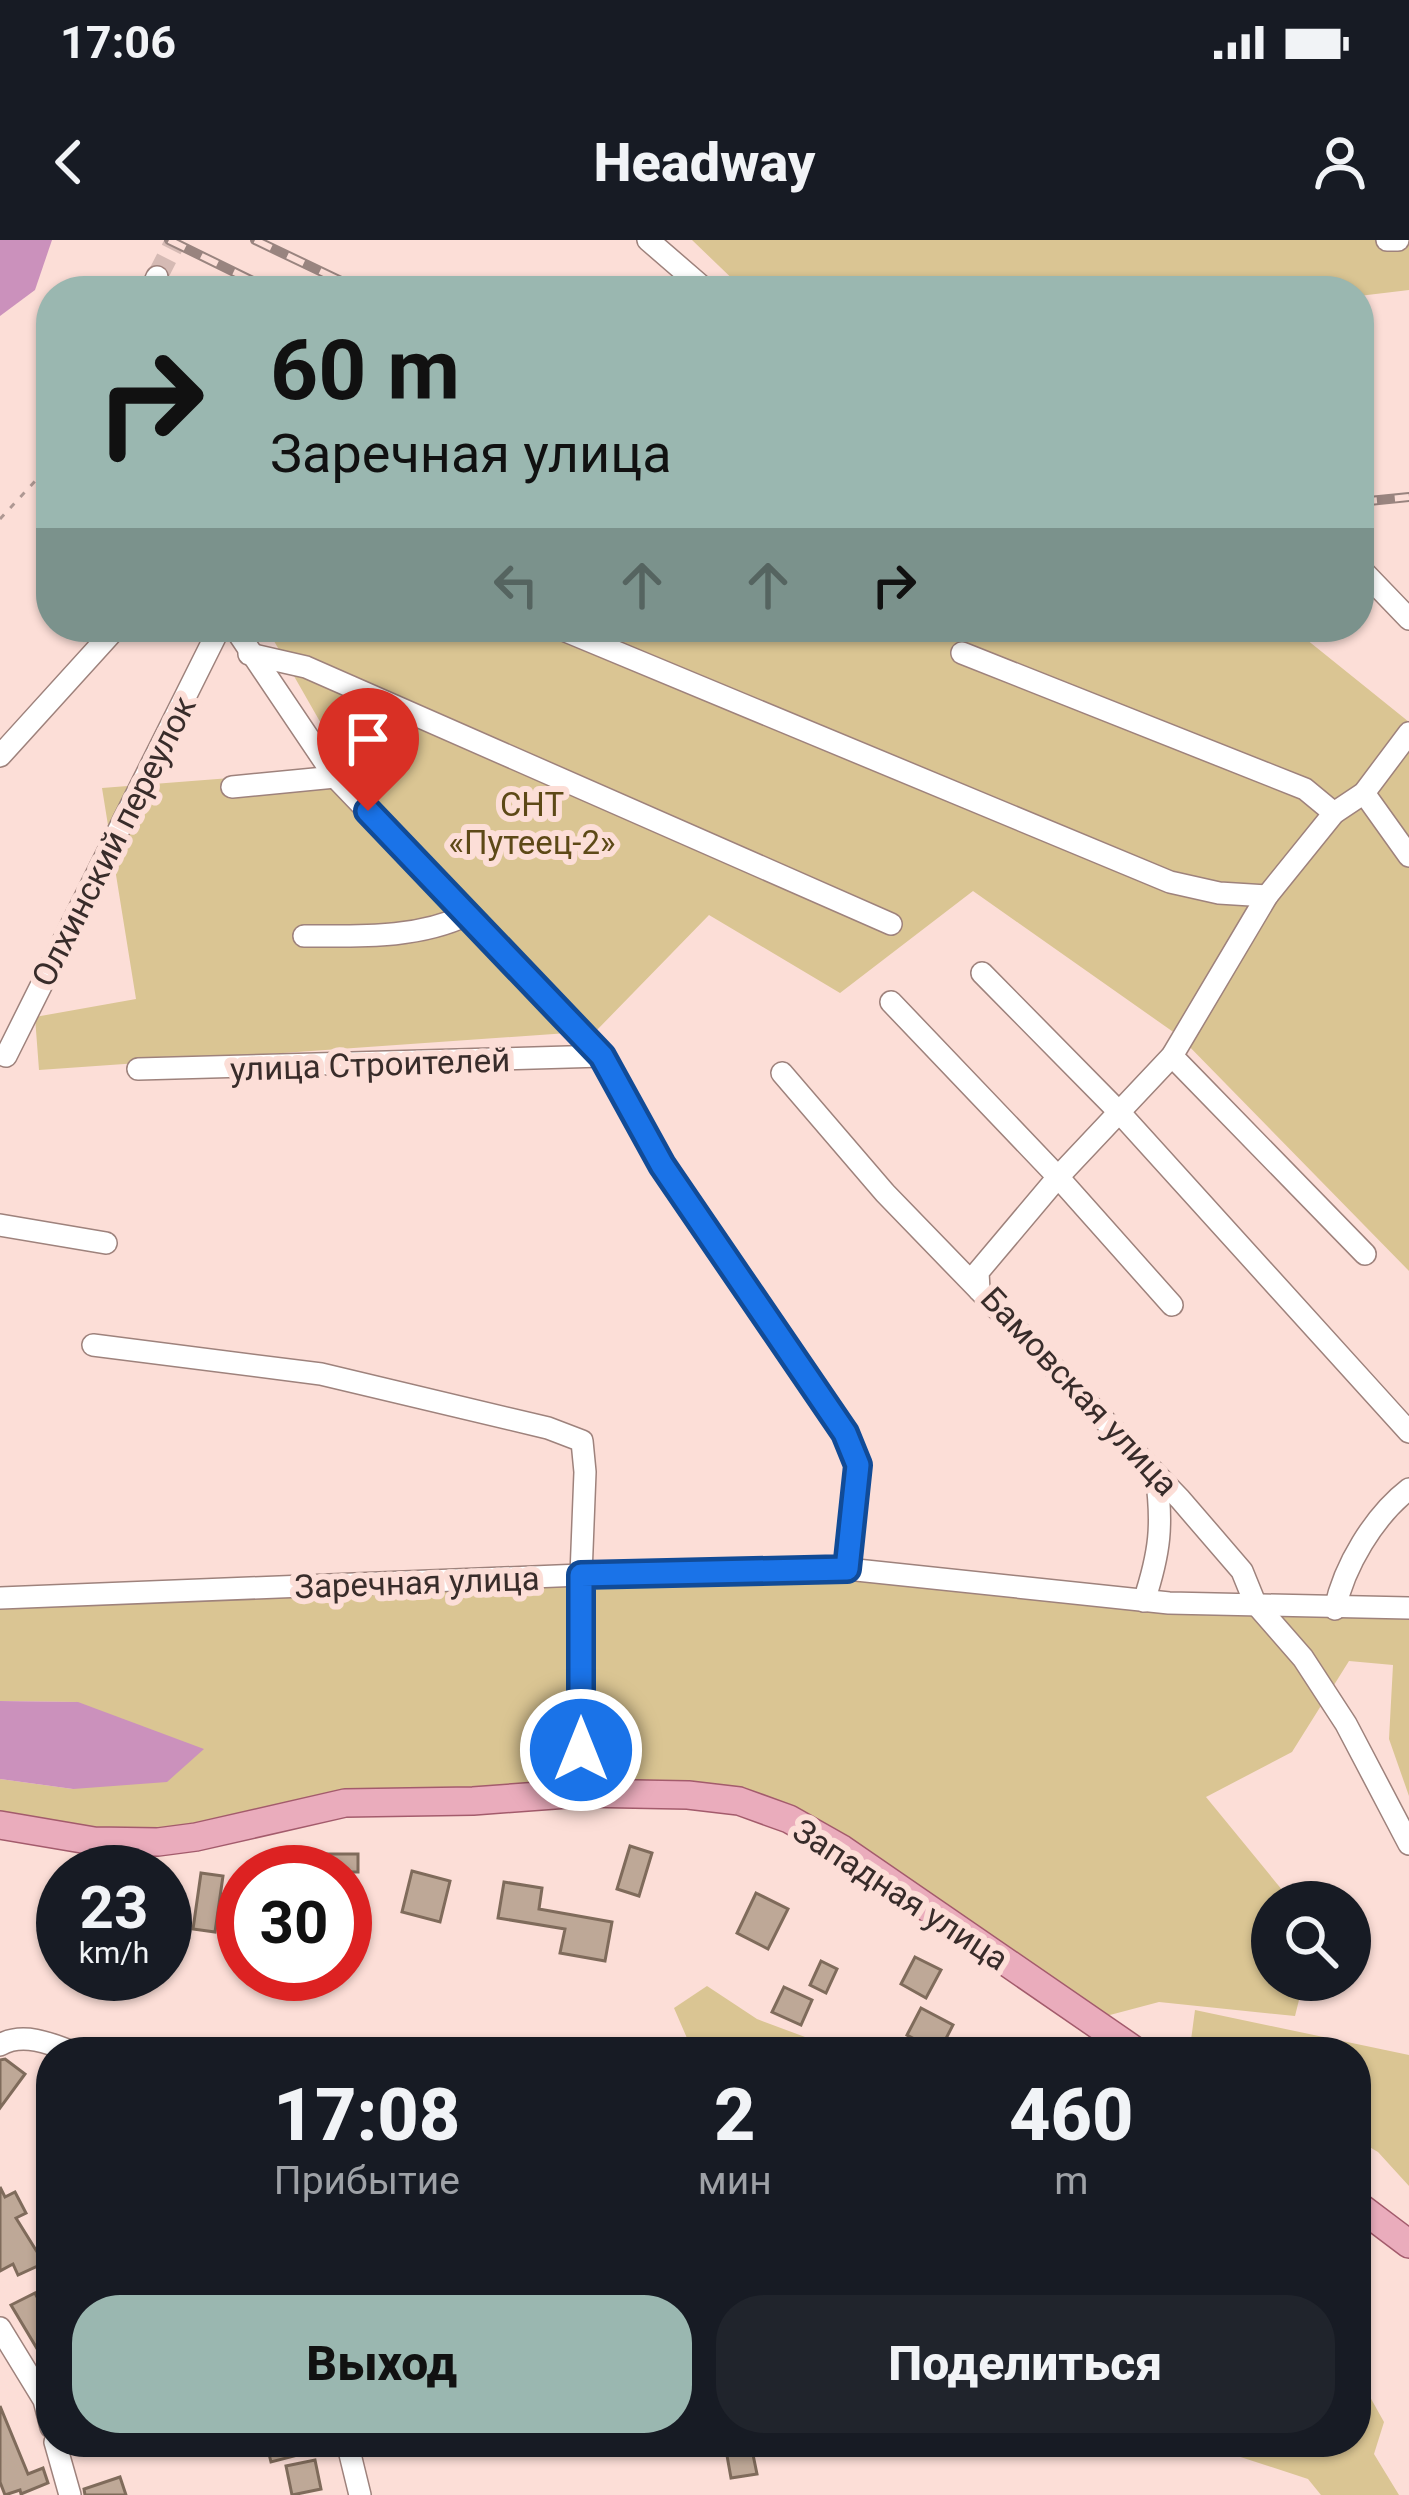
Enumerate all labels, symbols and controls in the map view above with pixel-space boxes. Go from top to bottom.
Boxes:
text: 17:06 [60,16,176,69]
icon: back [36,129,102,195]
icon: person [1307,129,1373,195]
text: Headway [594,131,815,194]
text: 60 m [270,321,460,420]
icon: right [72,324,228,480]
text: Заречная улица [270,422,672,485]
icon: left [483,552,549,618]
icon: ahead [609,552,675,618]
icon: ahead [735,552,801,618]
icon: right [861,552,927,618]
pin [317,688,419,811]
street label: Олхинский переулок [23,689,204,993]
icon: arrive [335,706,401,772]
park label: СНТ «Путеец-2» [449,785,615,862]
street label: улица Строителей [229,1040,511,1089]
street label: Бамовская улица [973,1279,1186,1504]
street label: Заречная улица [294,1559,540,1606]
position arrow [518,1687,644,1813]
street label: Западная улица [786,1810,1015,1978]
speed limit sign: 30 [216,1845,372,2001]
text: 23 [80,1872,148,1943]
map controls [1251,1881,1371,2001]
button: search [1251,1881,1371,2001]
text: km/h [79,1935,149,1970]
text: 17:08 [273,2073,460,2158]
text: 2 [714,2073,755,2158]
text: 460 [1009,2073,1134,2158]
text: Прибытие [274,2158,460,2204]
text: мин [698,2158,772,2204]
text: m [1054,2158,1088,2204]
button: Выход [72,2295,692,2433]
button: Поделиться [716,2295,1335,2433]

